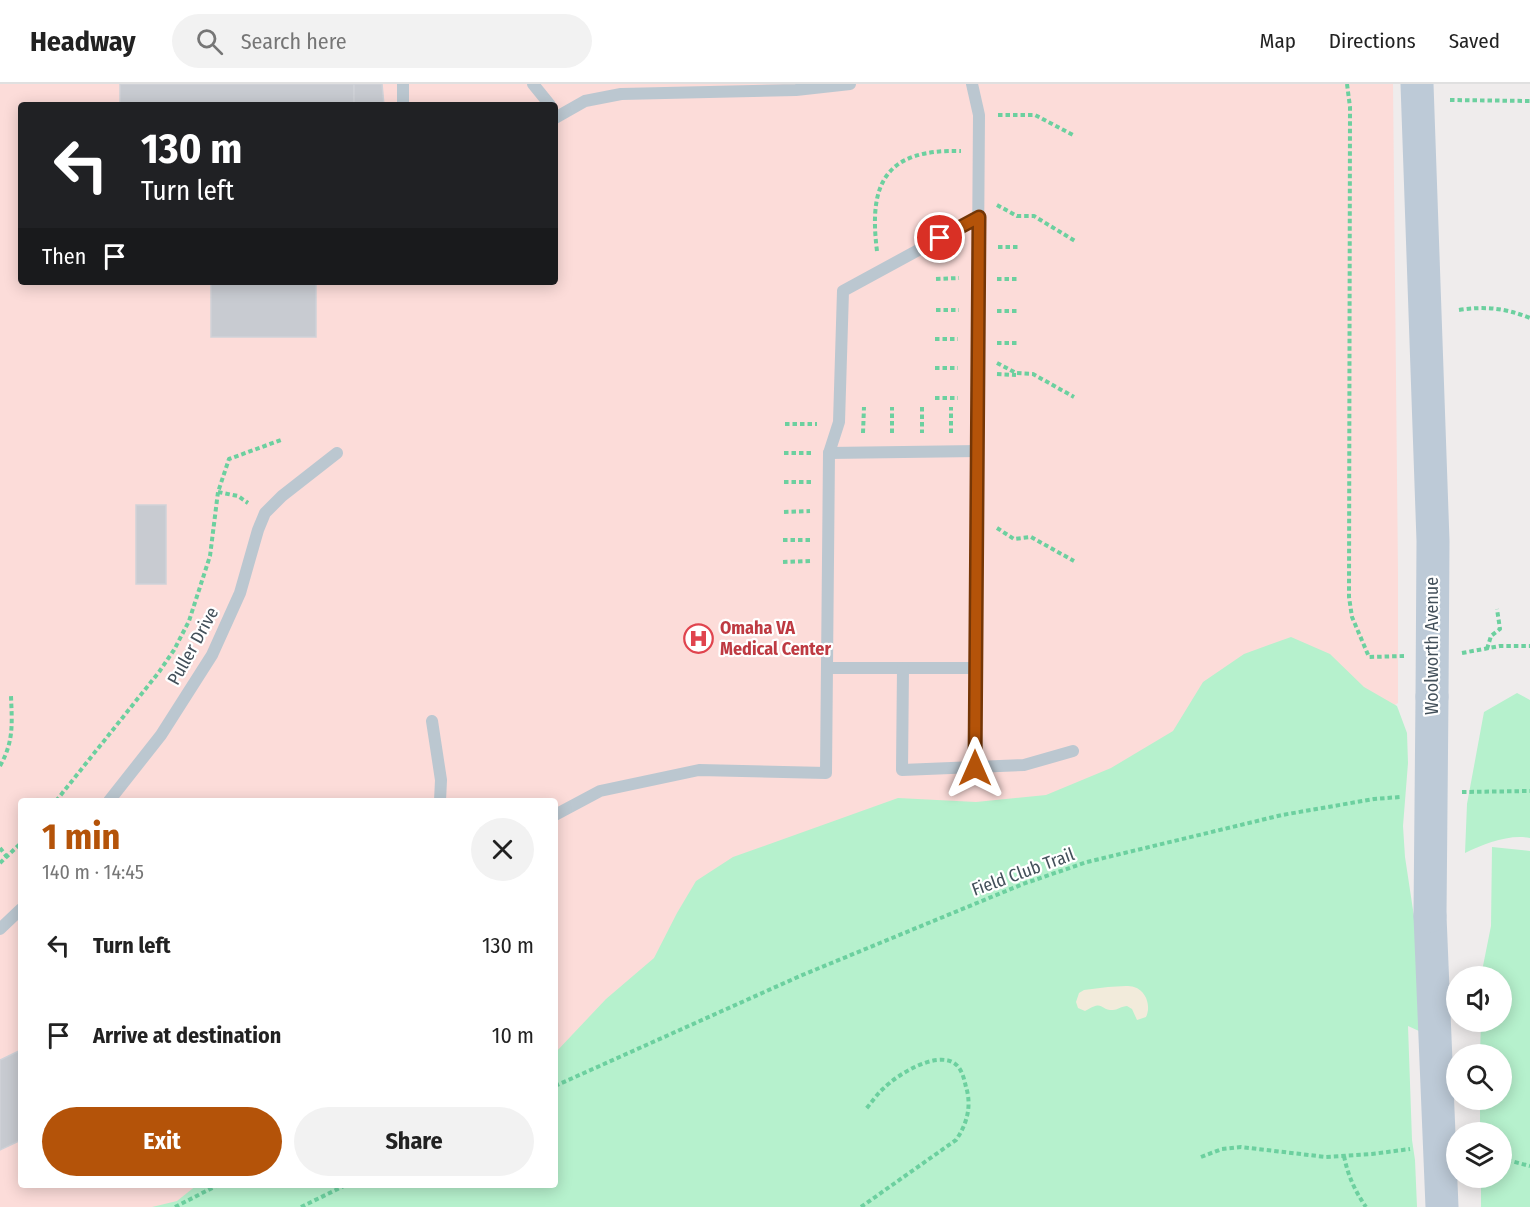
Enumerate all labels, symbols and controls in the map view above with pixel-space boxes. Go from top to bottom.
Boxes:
search box [172,14,592,68]
text: Headway [30,25,136,58]
icon: search [193,25,226,58]
text: Search here [241,28,347,55]
text: Map [1259,28,1296,54]
text: Directions [1329,28,1416,54]
text: Saved [1449,28,1500,54]
text: 130 m [141,124,242,174]
icon: left [42,126,120,204]
text: Turn left [141,175,234,207]
pin [914,212,965,263]
icon: arrive [923,221,956,254]
icon: arrive [98,240,131,273]
text: Then [42,243,86,270]
street label: Woolworth Avenue [1421,577,1443,715]
street label: Puller Drive [163,603,223,689]
place label: Omaha VA Medical Center [720,617,831,660]
hospital icon: Omaha VA Medical Center [683,622,715,654]
position arrow [943,736,1007,800]
text: 1 min [42,815,120,859]
button: close [471,818,534,881]
street label: Field Club Trail [969,843,1078,901]
text: 140 m · 14:45 [42,860,144,884]
icon: left [42,929,75,962]
text: Turn left [93,932,171,959]
text: 130 m [482,932,534,959]
map controls [1446,966,1512,1188]
button: sound [1446,966,1512,1032]
icon: arrive [42,1019,75,1052]
text: Arrive at destination [93,1022,281,1049]
text: 10 m [492,1022,534,1049]
button: search [1446,1044,1512,1110]
button: Exit [42,1107,282,1176]
button: Share [294,1107,534,1176]
button: layers [1446,1122,1512,1188]

